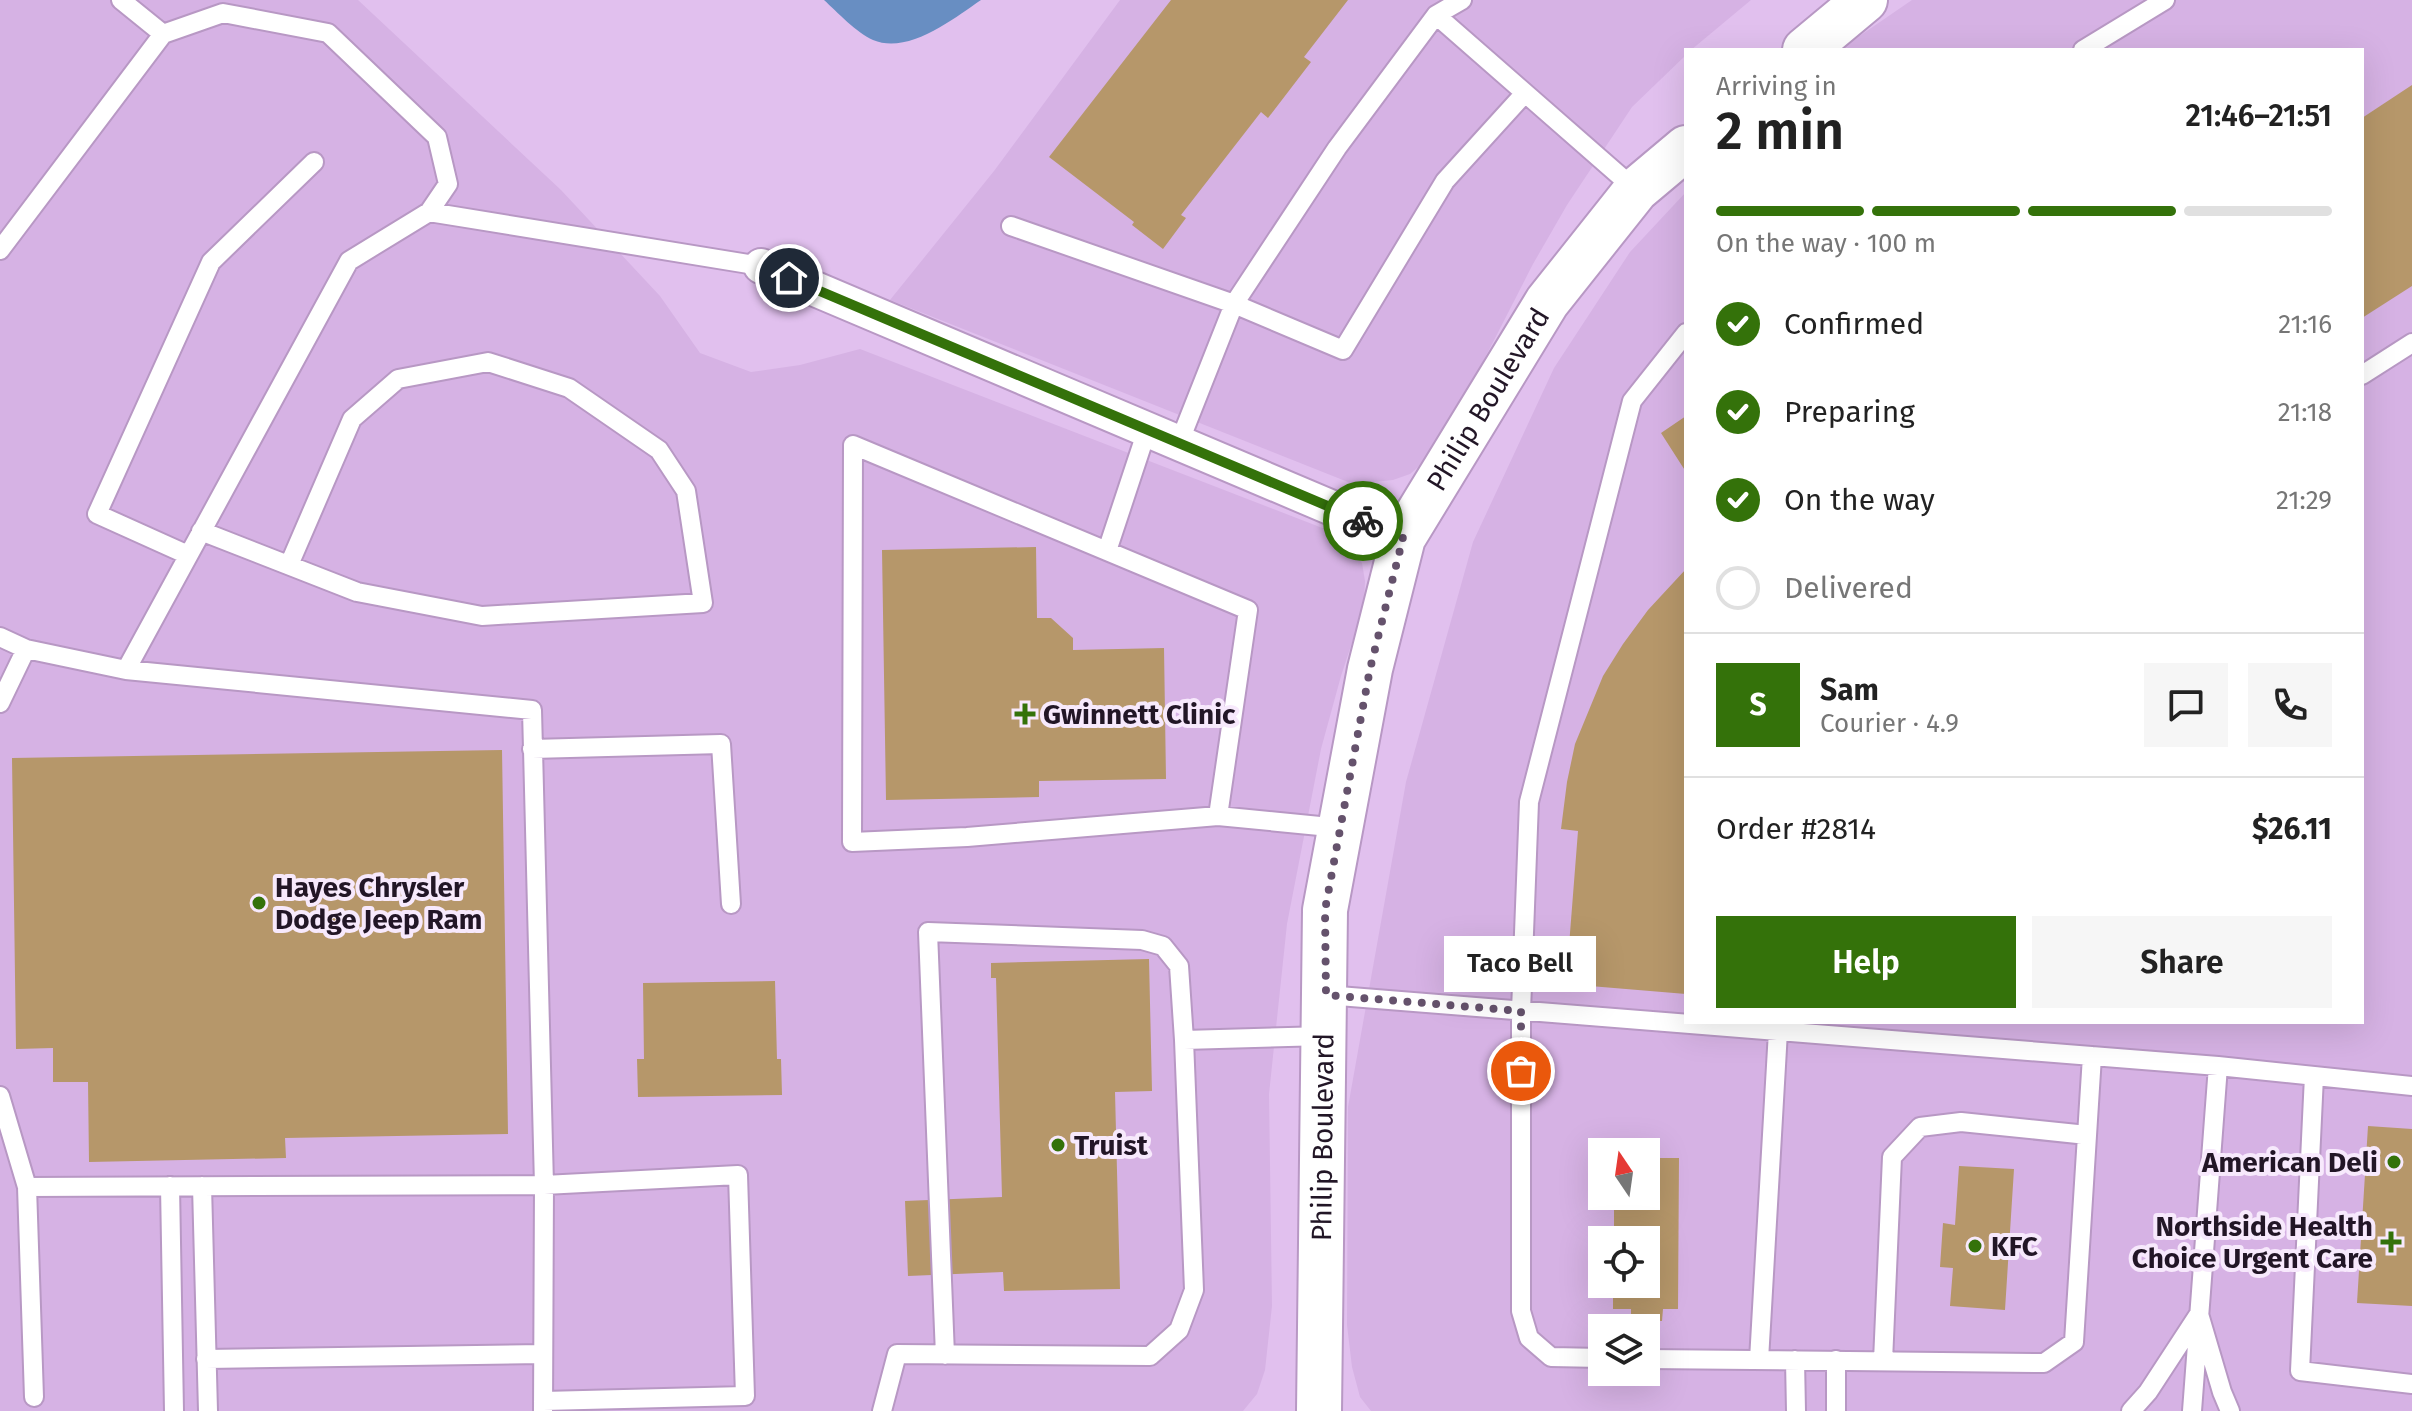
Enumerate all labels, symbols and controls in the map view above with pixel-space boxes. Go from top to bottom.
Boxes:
text: Arriving in [1716,71,1837,102]
text: 21:46–21:51 [2186,98,2332,134]
text: 2 min [1716,100,1844,163]
text: On the way · 100 m [1716,228,1936,259]
pin [755,244,823,312]
icon: home [767,256,811,300]
street label: Philip Boulevard [1420,302,1557,497]
icon: check [1716,302,1760,346]
text: Confirmed [1784,306,1924,342]
text: 21:16 [2278,309,2332,340]
icon: check [1716,390,1760,434]
text: Preparing [1784,394,1915,430]
text: 21:18 [2278,397,2332,428]
icon: check [1716,478,1760,522]
courier [1323,481,1403,561]
text: On the way [1784,482,1935,518]
text: 21:29 [2276,485,2332,516]
icon: bike [1341,499,1385,543]
text: Delivered [1784,570,1913,606]
button: chat [2144,663,2228,747]
button: phone [2248,663,2332,747]
text: Sam [1820,672,1879,708]
text: S [1749,687,1767,723]
place label: Gwinnett Clinic [1043,698,1236,731]
marker: Gwinnett Clinic [1014,703,1036,725]
text: Courier · 4.9 [1820,708,1959,739]
text: Order #2814 [1716,811,1876,847]
text: $26.11 [2252,811,2332,847]
place label: Hayes Chrysler Dodge Jeep Ram [275,871,482,936]
marker: Hayes Chrysler Dodge Jeep Ram [250,894,268,912]
button: Help [1716,916,2016,1008]
button: Share [2032,916,2332,1008]
callout: Taco Bell [1445,935,1597,991]
text: Taco Bell [1467,948,1573,979]
street label: Philip Boulevard [1305,1033,1341,1241]
pin [1487,1037,1555,1105]
icon: bag [1499,1049,1543,1093]
place label: Truist [1074,1129,1149,1162]
marker: Truist [1049,1136,1067,1154]
north arrow [1588,1138,1660,1210]
map controls [1588,1138,1660,1386]
place label: American Deli [2201,1146,2378,1179]
marker: American Deli [2385,1153,2403,1171]
place label: Northside Health Choice Urgent Care [2132,1210,2373,1275]
button: locate [1588,1226,1660,1298]
place label: KFC [1991,1230,2038,1263]
marker: Northside Health Choice Urgent Care [2380,1231,2402,1253]
marker: KFC [1966,1237,1984,1255]
button: layers [1588,1314,1660,1386]

